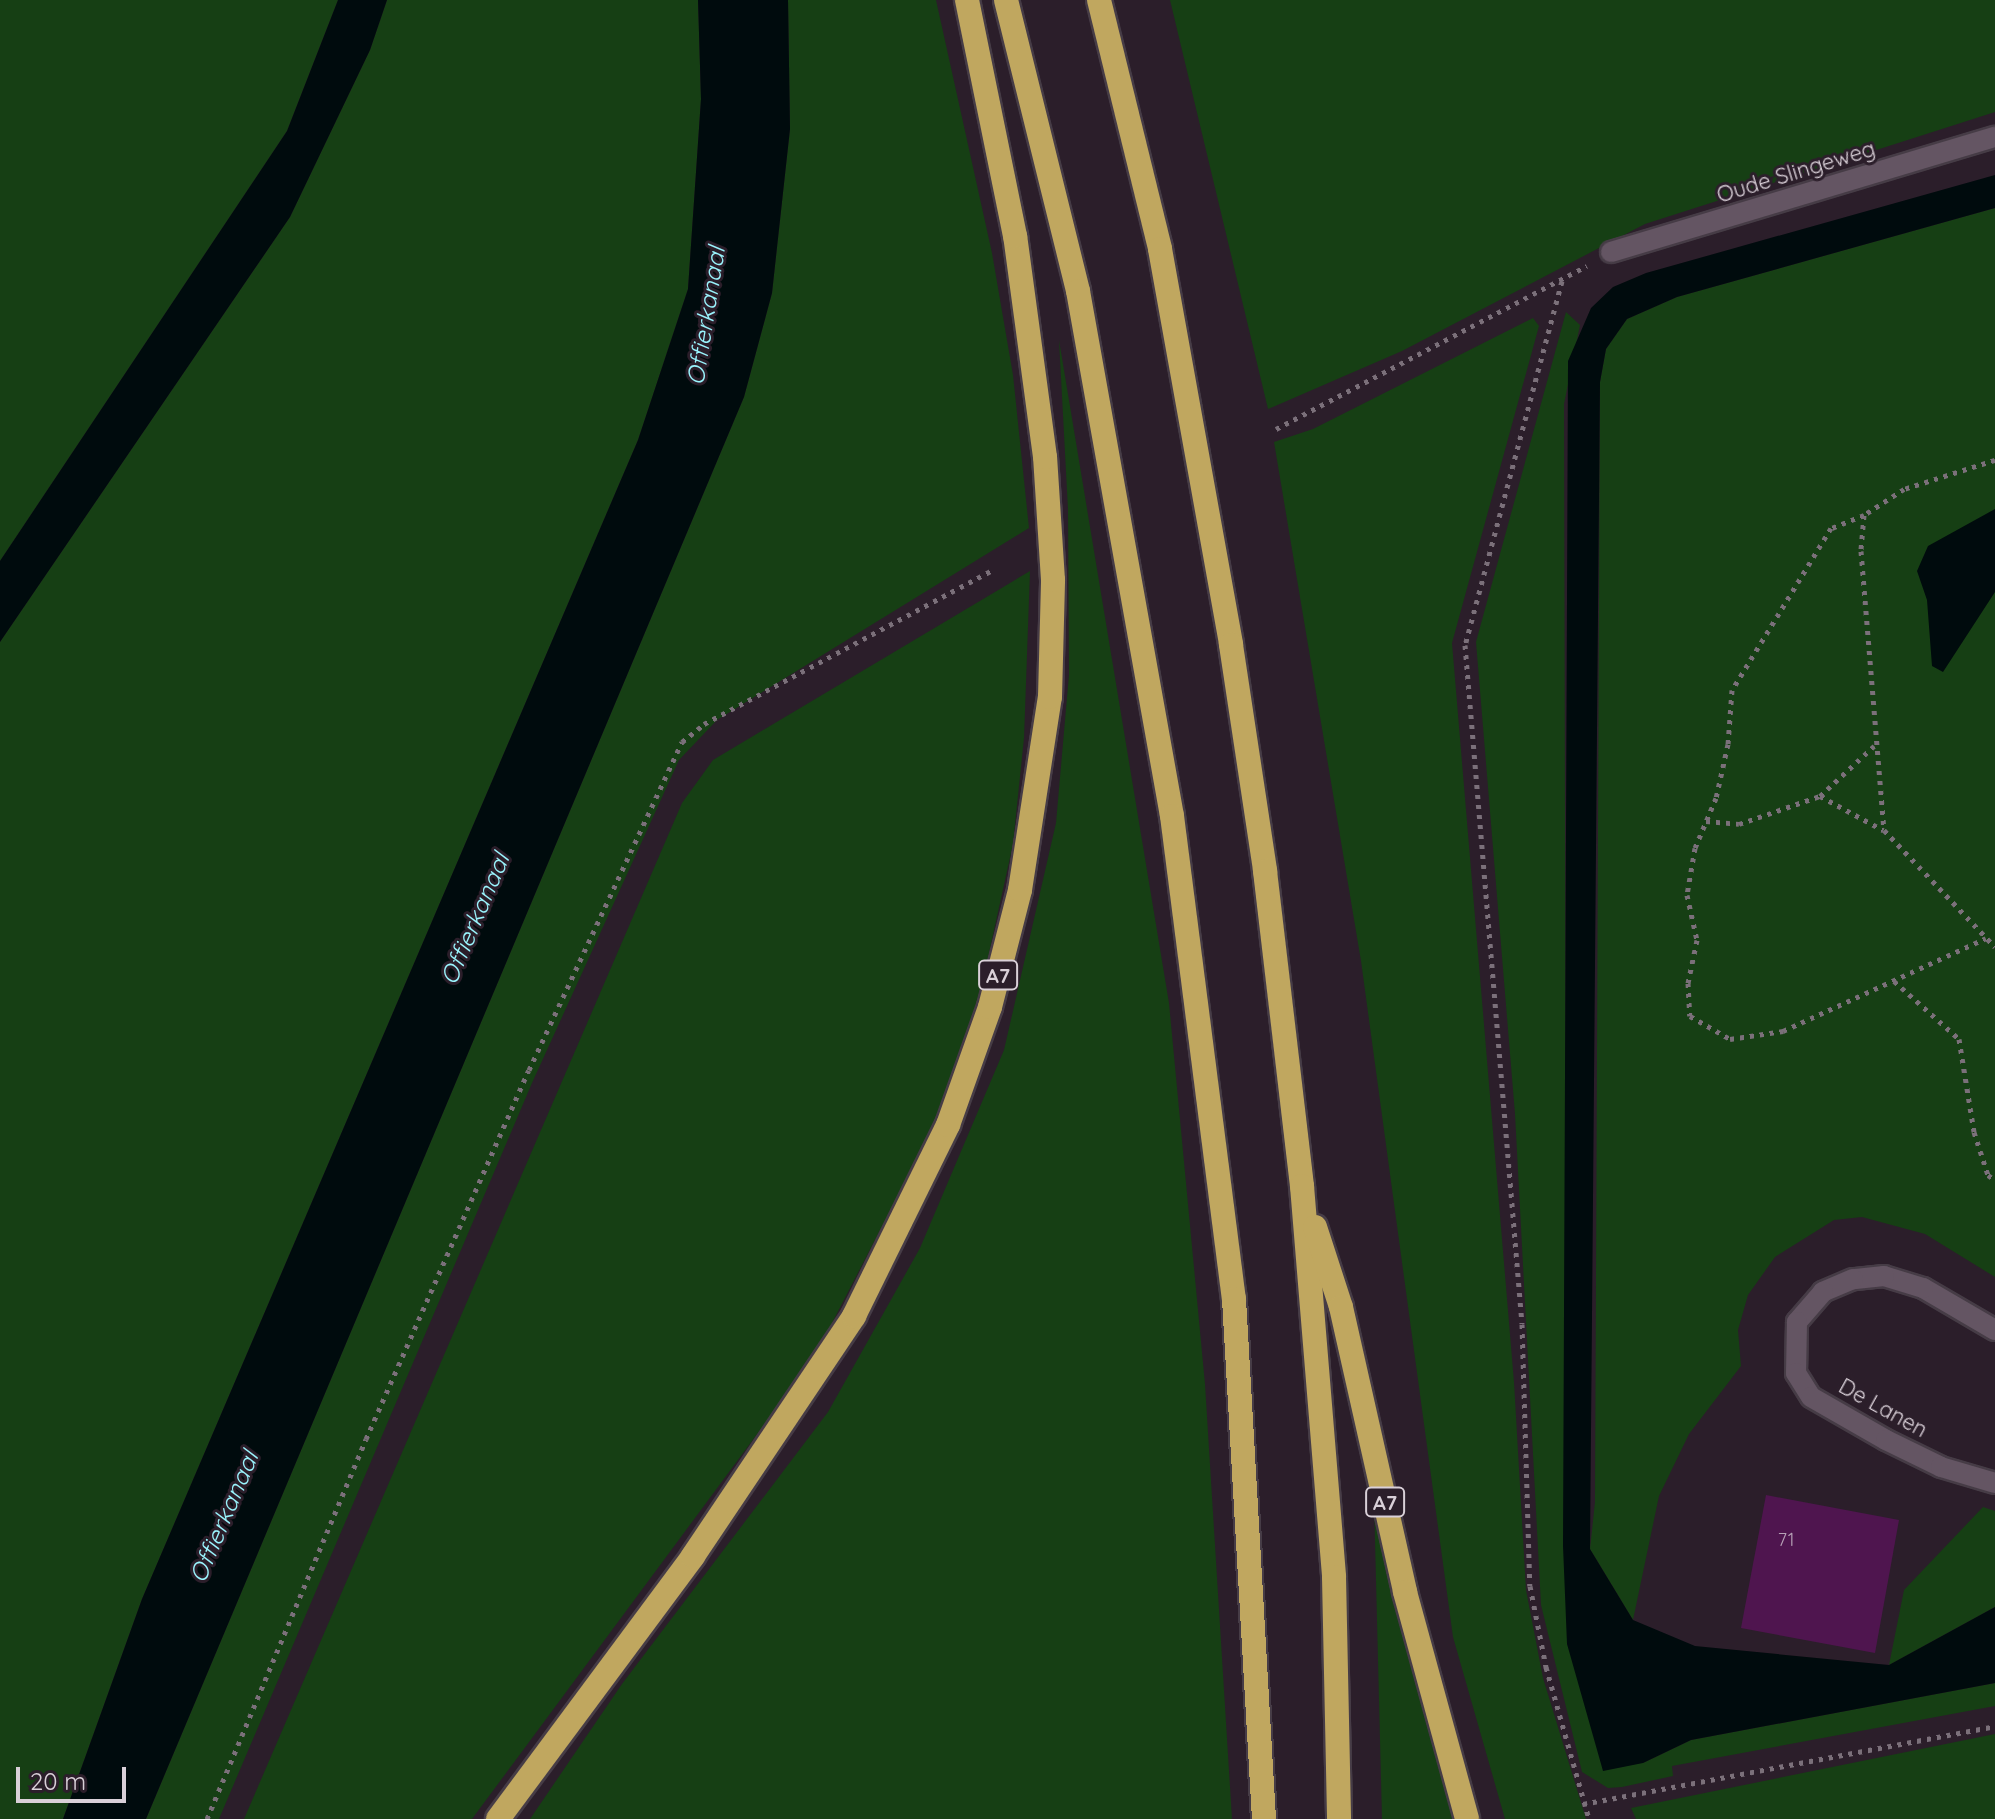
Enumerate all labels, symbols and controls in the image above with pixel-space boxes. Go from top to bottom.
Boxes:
street label: Oude Slingeweg [1714,135,1878,209]
water label: Offierkanaal [681,245,731,387]
water label: Offierkanaal [434,849,516,989]
road number: A7 [978,959,1018,991]
street label: De Lanen [1834,1373,1932,1443]
water label: Offierkanaal [183,1447,265,1587]
road number: A7 [1365,1486,1405,1518]
house number: 71 [1778,1529,1794,1551]
scale bar [20,1751,130,1801]
text: 20 m [30,1766,86,1796]

